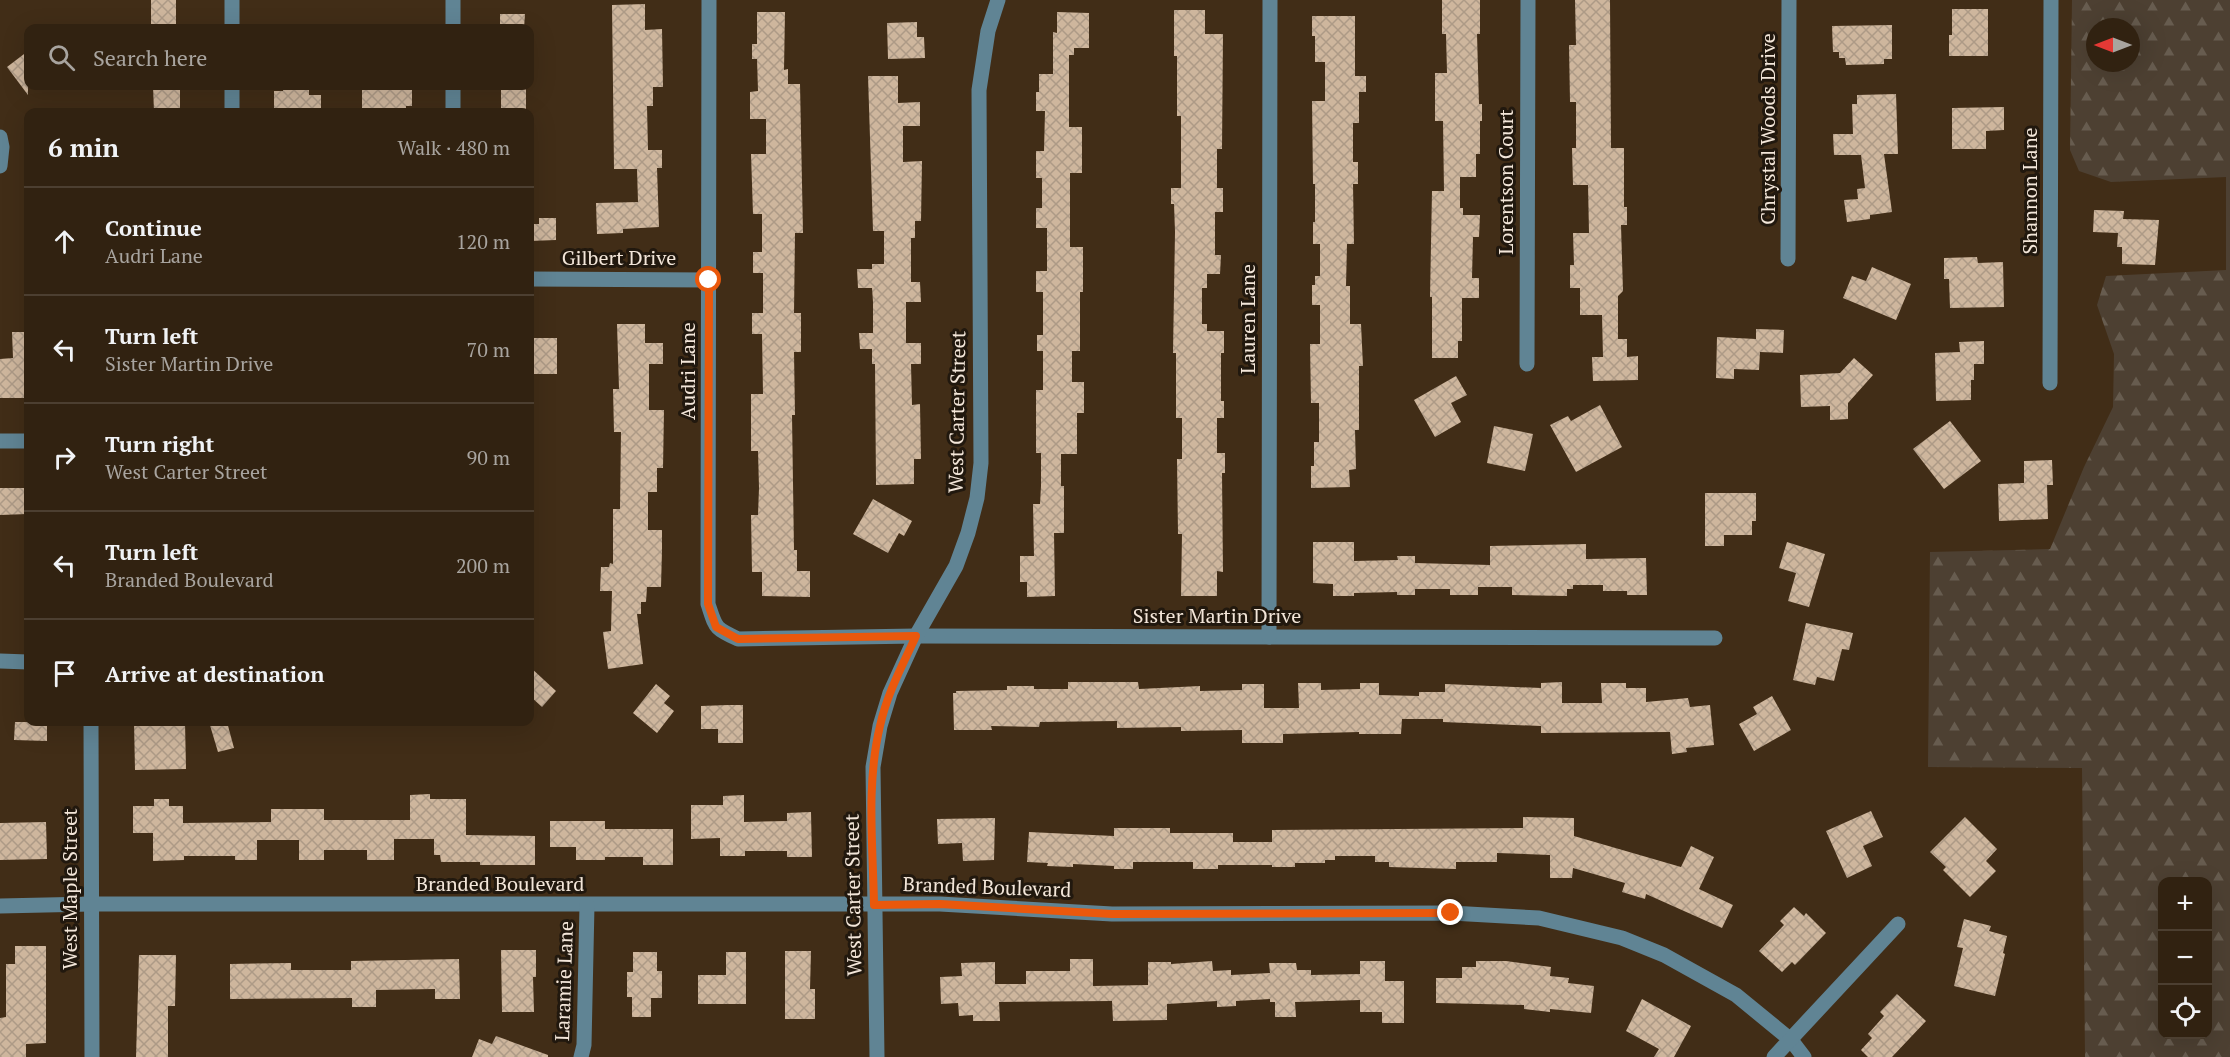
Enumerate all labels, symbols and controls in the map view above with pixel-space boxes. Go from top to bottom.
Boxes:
north arrow [2086,18,2140,72]
search box [24,24,534,90]
street label: Chrystal Woods Drive [1754,33,1781,225]
icon: search [45,41,78,74]
text: Search here [93,43,207,72]
street label: Lorentson Court [1492,109,1519,255]
street label: Shannon Lane [2016,127,2043,255]
text: 6 min [48,130,119,164]
text: Walk · 480 m [398,134,510,161]
text: Continue [105,213,202,242]
icon: ahead [48,225,81,258]
text: 120 m [456,228,510,255]
text: Audri Lane [105,242,203,269]
street label: Gilbert Drive [562,244,676,271]
street label: Lauren Lane [1234,264,1261,374]
route start [695,266,721,292]
text: Turn left [105,321,198,350]
street label: Audri Lane [674,322,701,420]
street label: West Carter Street [942,330,971,493]
icon: left [48,333,81,366]
text: 70 m [467,336,510,363]
text: Sister Martin Drive [105,350,273,377]
text: Turn right [105,429,214,458]
icon: right [48,441,81,474]
text: 90 m [467,444,510,471]
text: West Carter Street [105,458,267,485]
text: Turn left [105,537,198,566]
icon: left [48,549,81,582]
text: 200 m [456,552,510,579]
text: Branded Boulevard [105,566,274,593]
street label: Sister Martin Drive [1133,602,1301,629]
icon: arrive [48,657,81,690]
text: Arrive at destination [105,659,324,688]
street label: West Maple Street [56,808,83,970]
street label: West Carter Street [838,813,867,976]
street label: Branded Boulevard [416,870,584,897]
street label: Branded Boulevard [902,870,1072,903]
map controls [2158,877,2212,1039]
button: + [2158,877,2212,931]
route end [1437,899,1463,925]
street label: Laramie Lane [548,921,579,1041]
button: − [2158,931,2212,985]
button: locate [2158,985,2212,1039]

